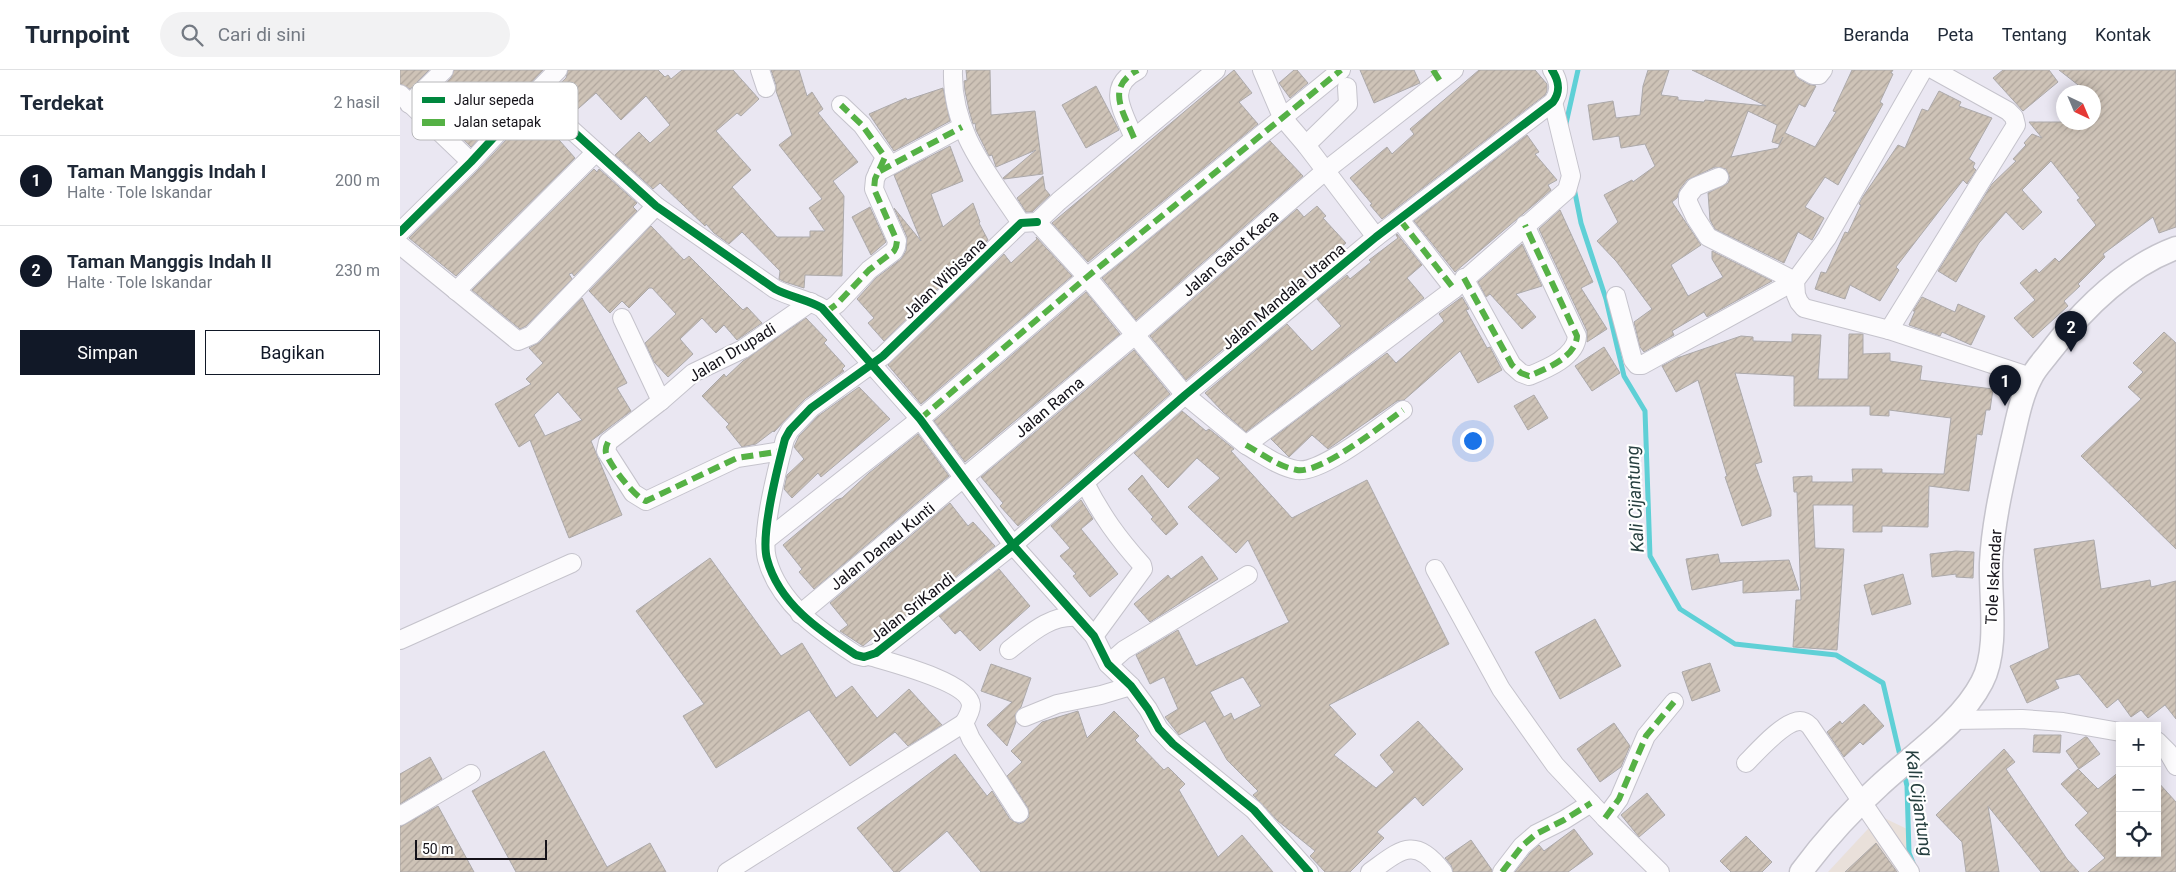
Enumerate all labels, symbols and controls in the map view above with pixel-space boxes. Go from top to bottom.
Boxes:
search box [160,12,510,57]
text: Turnpoint [25,21,130,49]
icon: search [178,21,206,49]
text: Cari di sini [218,23,306,46]
text: Beranda [1843,24,1909,45]
text: Peta [1937,24,1974,45]
text: Tentang [2002,24,2067,45]
text: Kontak [2095,24,2151,45]
legend [412,82,578,140]
north arrow [2056,85,2101,130]
text: Terdekat [20,91,104,115]
text: Jalur sepeda [454,92,534,108]
text: 2 hasil [333,93,380,112]
text: Jalan setapak [454,114,542,130]
text: Taman Manggis Indah I [67,160,266,183]
text: 1 [31,171,41,190]
text: 200 m [335,171,380,190]
text: Halte · Tole Iskandar [67,183,212,202]
street label: Jalan Gatot Kaca [1178,206,1283,300]
street label: Jalan Wibisana [899,234,990,323]
street label: Jalan Mandala Utama [1218,239,1349,354]
text: Taman Manggis Indah II [67,250,272,273]
text: 2 [31,261,41,280]
text: 230 m [335,261,380,280]
text: Halte · Tole Iskandar [67,273,212,292]
pin: 2 [2055,311,2087,352]
street label: Jalan Drupadi [685,319,779,386]
button: Simpan [20,330,195,375]
button: Bagikan [205,330,380,375]
pin: 1 [1989,365,2021,406]
street label: Jalan Rama [1011,373,1088,442]
your location [1460,428,1486,454]
water label: Kali Cijantung [1621,445,1648,553]
street label: Jalan Danau Kunti [826,498,938,594]
street label: Tole Iskandar [1982,528,2006,625]
street label: Jalan SriKandi [866,568,958,646]
map controls [2116,722,2161,857]
button: + [2116,722,2161,767]
water label: Kali Cijantung [1902,748,1937,858]
button: − [2116,767,2161,812]
button: locate [2116,812,2161,857]
scale bar [415,837,548,860]
text: 50 m [422,841,454,857]

